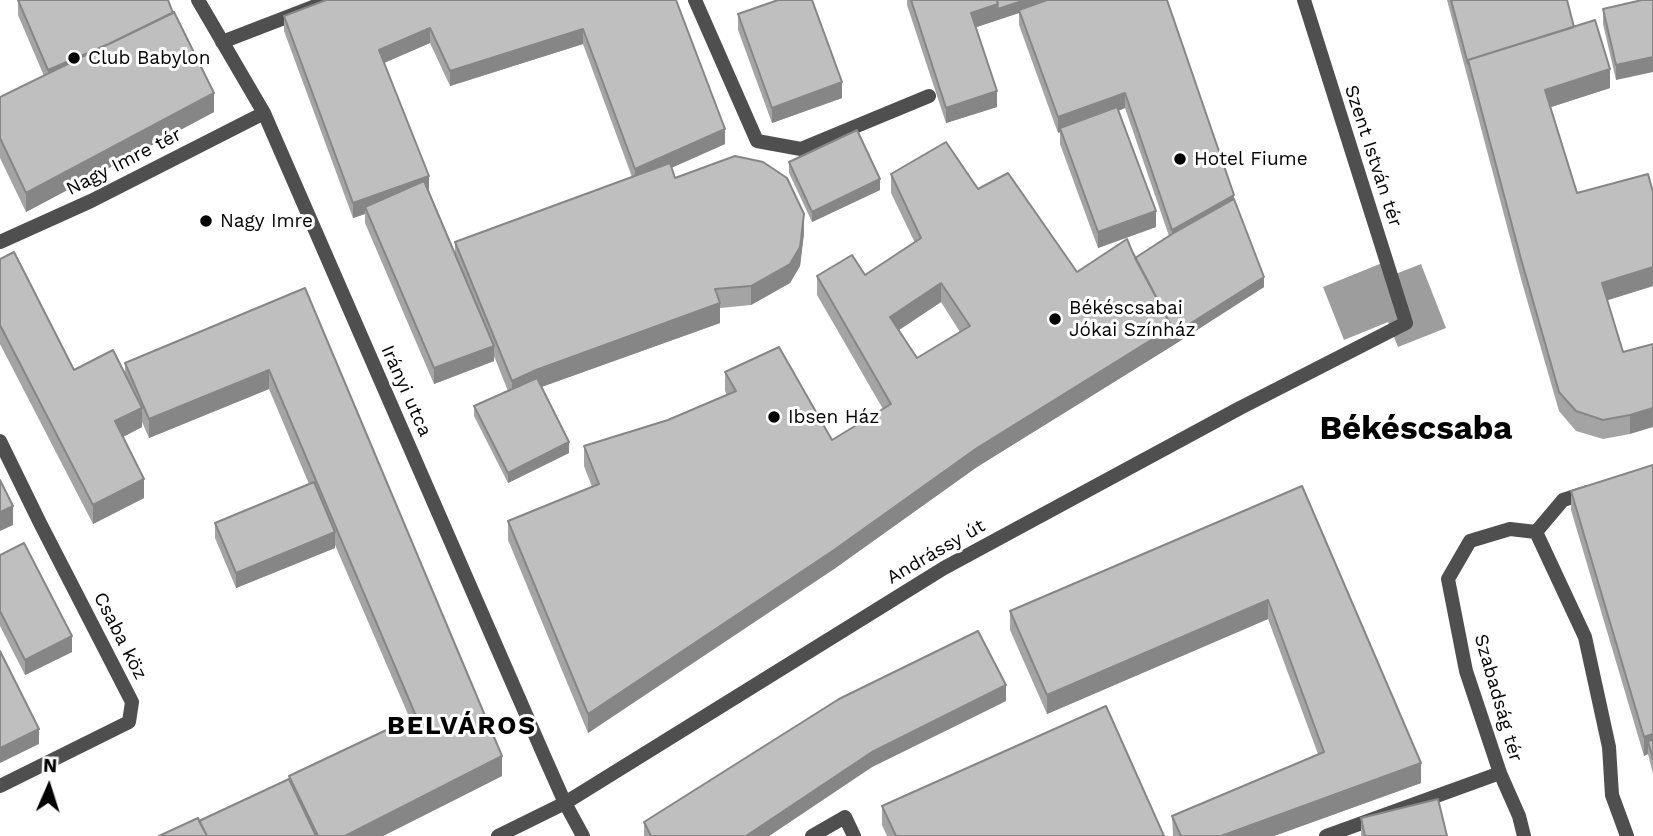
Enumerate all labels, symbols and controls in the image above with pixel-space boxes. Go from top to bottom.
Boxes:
place label: Club Babylon [88,47,211,69]
marker: Club Babylon [66,50,82,66]
street label: Szent István tér [1339,82,1407,230]
street label: Nagy Imre tér [63,123,185,201]
place label: Hotel Fiume [1194,148,1308,170]
marker: Hotel Fiume [1172,151,1188,167]
place label: Nagy Imre [220,210,313,232]
marker: Nagy Imre [198,213,214,229]
place label: Békéscsabai Jókai Színház [1069,297,1196,341]
marker: Békéscsabai Jókai Színház [1047,311,1063,327]
street label: Irányi utca [376,342,436,440]
place label: Ibsen Ház [788,406,879,428]
marker: Ibsen Ház [766,409,782,425]
district label: Békéscsaba [1320,409,1512,449]
street label: Andrássy út [883,515,989,589]
street label: Csaba köz [88,589,152,683]
street label: Szabadság tér [1469,632,1527,764]
district label: BELVÁROS [388,710,536,742]
north arrow [14,752,84,822]
text: N [42,754,58,777]

